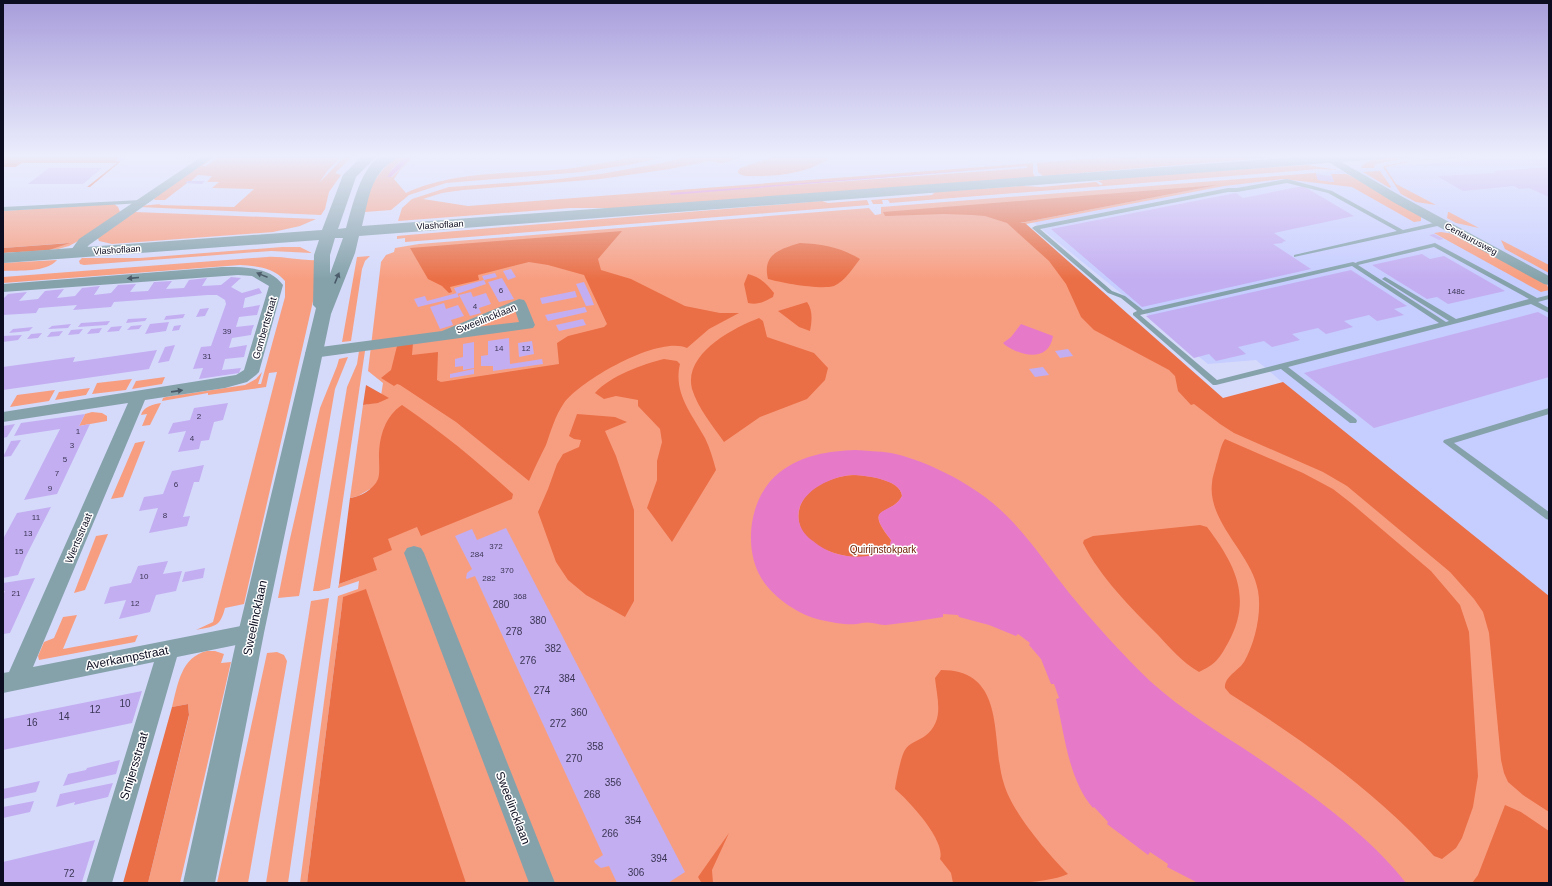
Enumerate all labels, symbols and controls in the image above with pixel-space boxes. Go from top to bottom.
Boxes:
street label: Vlashoflaan [416,218,464,232]
street label: Centaurusweg [1443,221,1499,257]
street label: Vlashoflaan [93,243,141,257]
one-way arrow [335,271,341,283]
one-way arrow [255,272,267,278]
one-way arrow [127,275,139,281]
house number: 6 [499,286,504,295]
house number: 148c [1447,287,1465,296]
street label: Gombertstraat [250,296,279,360]
street label: Sweelincklaan [454,301,518,336]
house number: 4 [473,302,478,311]
house number: 39 [223,327,232,336]
house number: 14 [495,344,504,353]
house number: 12 [522,344,531,353]
house number: 31 [203,352,212,361]
one-way arrow [171,388,183,394]
house number: 2 [197,412,202,421]
house number: 1 [76,427,81,436]
house number: 4 [190,434,195,443]
house number: 3 [70,441,75,450]
house number: 5 [63,455,68,464]
house number: 7 [55,469,60,478]
house number: 6 [174,480,179,489]
house number: 9 [48,484,53,493]
street label: Wiertsstraat [63,511,94,565]
house number: 8 [163,511,168,520]
house number: 11 [32,513,41,522]
house number: 13 [24,529,33,538]
house number: 372 [489,542,503,551]
park label: Quirijnstokpark [850,544,917,555]
house number: 15 [15,547,24,556]
house number: 284 [470,550,484,559]
house number: 370 [500,566,514,575]
house number: 10 [140,572,149,581]
house number: 282 [482,574,496,583]
street label: Sweelincklaan [240,579,270,657]
house number: 21 [12,589,21,598]
house number: 368 [513,592,527,601]
house number: 12 [131,599,140,608]
house number: 280 [493,599,510,610]
house number: 380 [530,615,547,626]
house number: 278 [506,626,523,637]
street label: Averkampstraat [85,643,170,673]
house number: 382 [545,643,562,654]
house number: 276 [520,655,537,666]
house number: 384 [559,673,576,684]
house number: 274 [534,685,551,696]
house number: 10 [119,698,131,709]
house number: 12 [89,704,101,715]
house number: 360 [571,707,588,718]
house number: 14 [58,711,70,722]
house number: 16 [26,717,38,728]
house number: 272 [550,718,567,729]
street label: Smijersstraat [117,730,151,802]
house number: 358 [587,741,604,752]
house number: 270 [566,753,583,764]
street label: Sweelincklaan [493,770,533,846]
house number: 356 [605,777,622,788]
house number: 268 [584,789,601,800]
house number: 354 [625,815,642,826]
house number: 266 [602,828,619,839]
house number: 394 [651,853,668,864]
house number: 306 [628,867,645,878]
house number: 72 [63,868,75,879]

